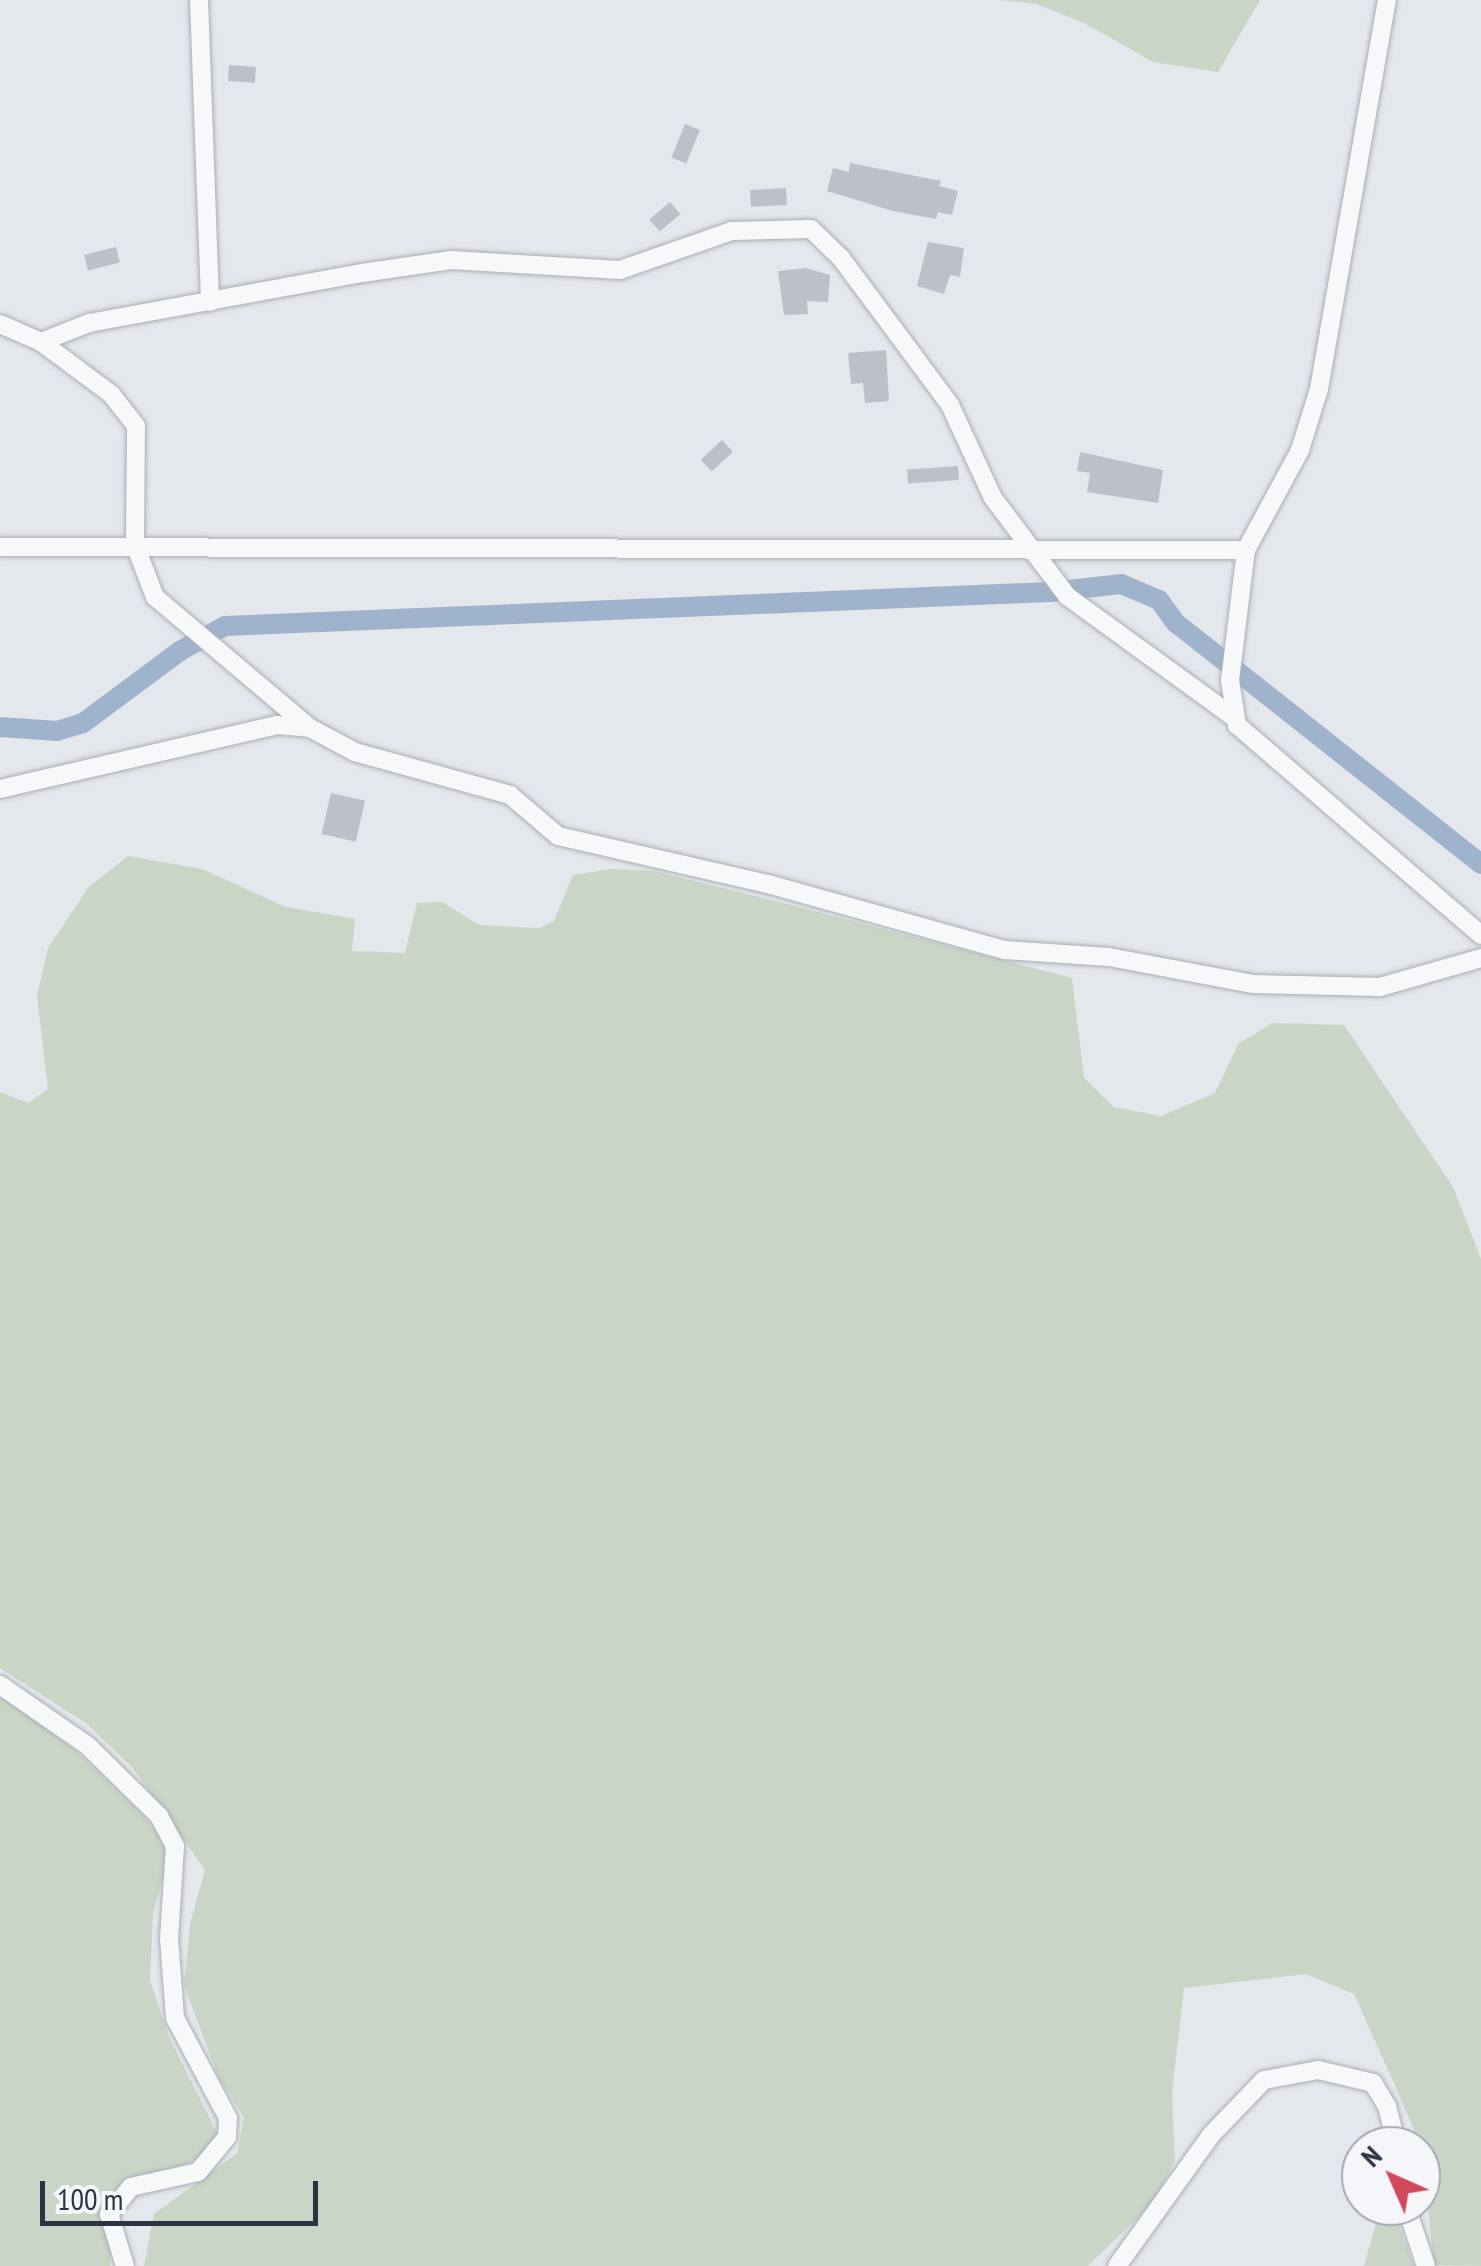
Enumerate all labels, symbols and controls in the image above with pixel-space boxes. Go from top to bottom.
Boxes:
north arrow [1341,2126,1441,2226]
text: N [1352,2137,1389,2174]
scale bar [45,2161,322,2223]
text: 100 m [57,2179,123,2218]

